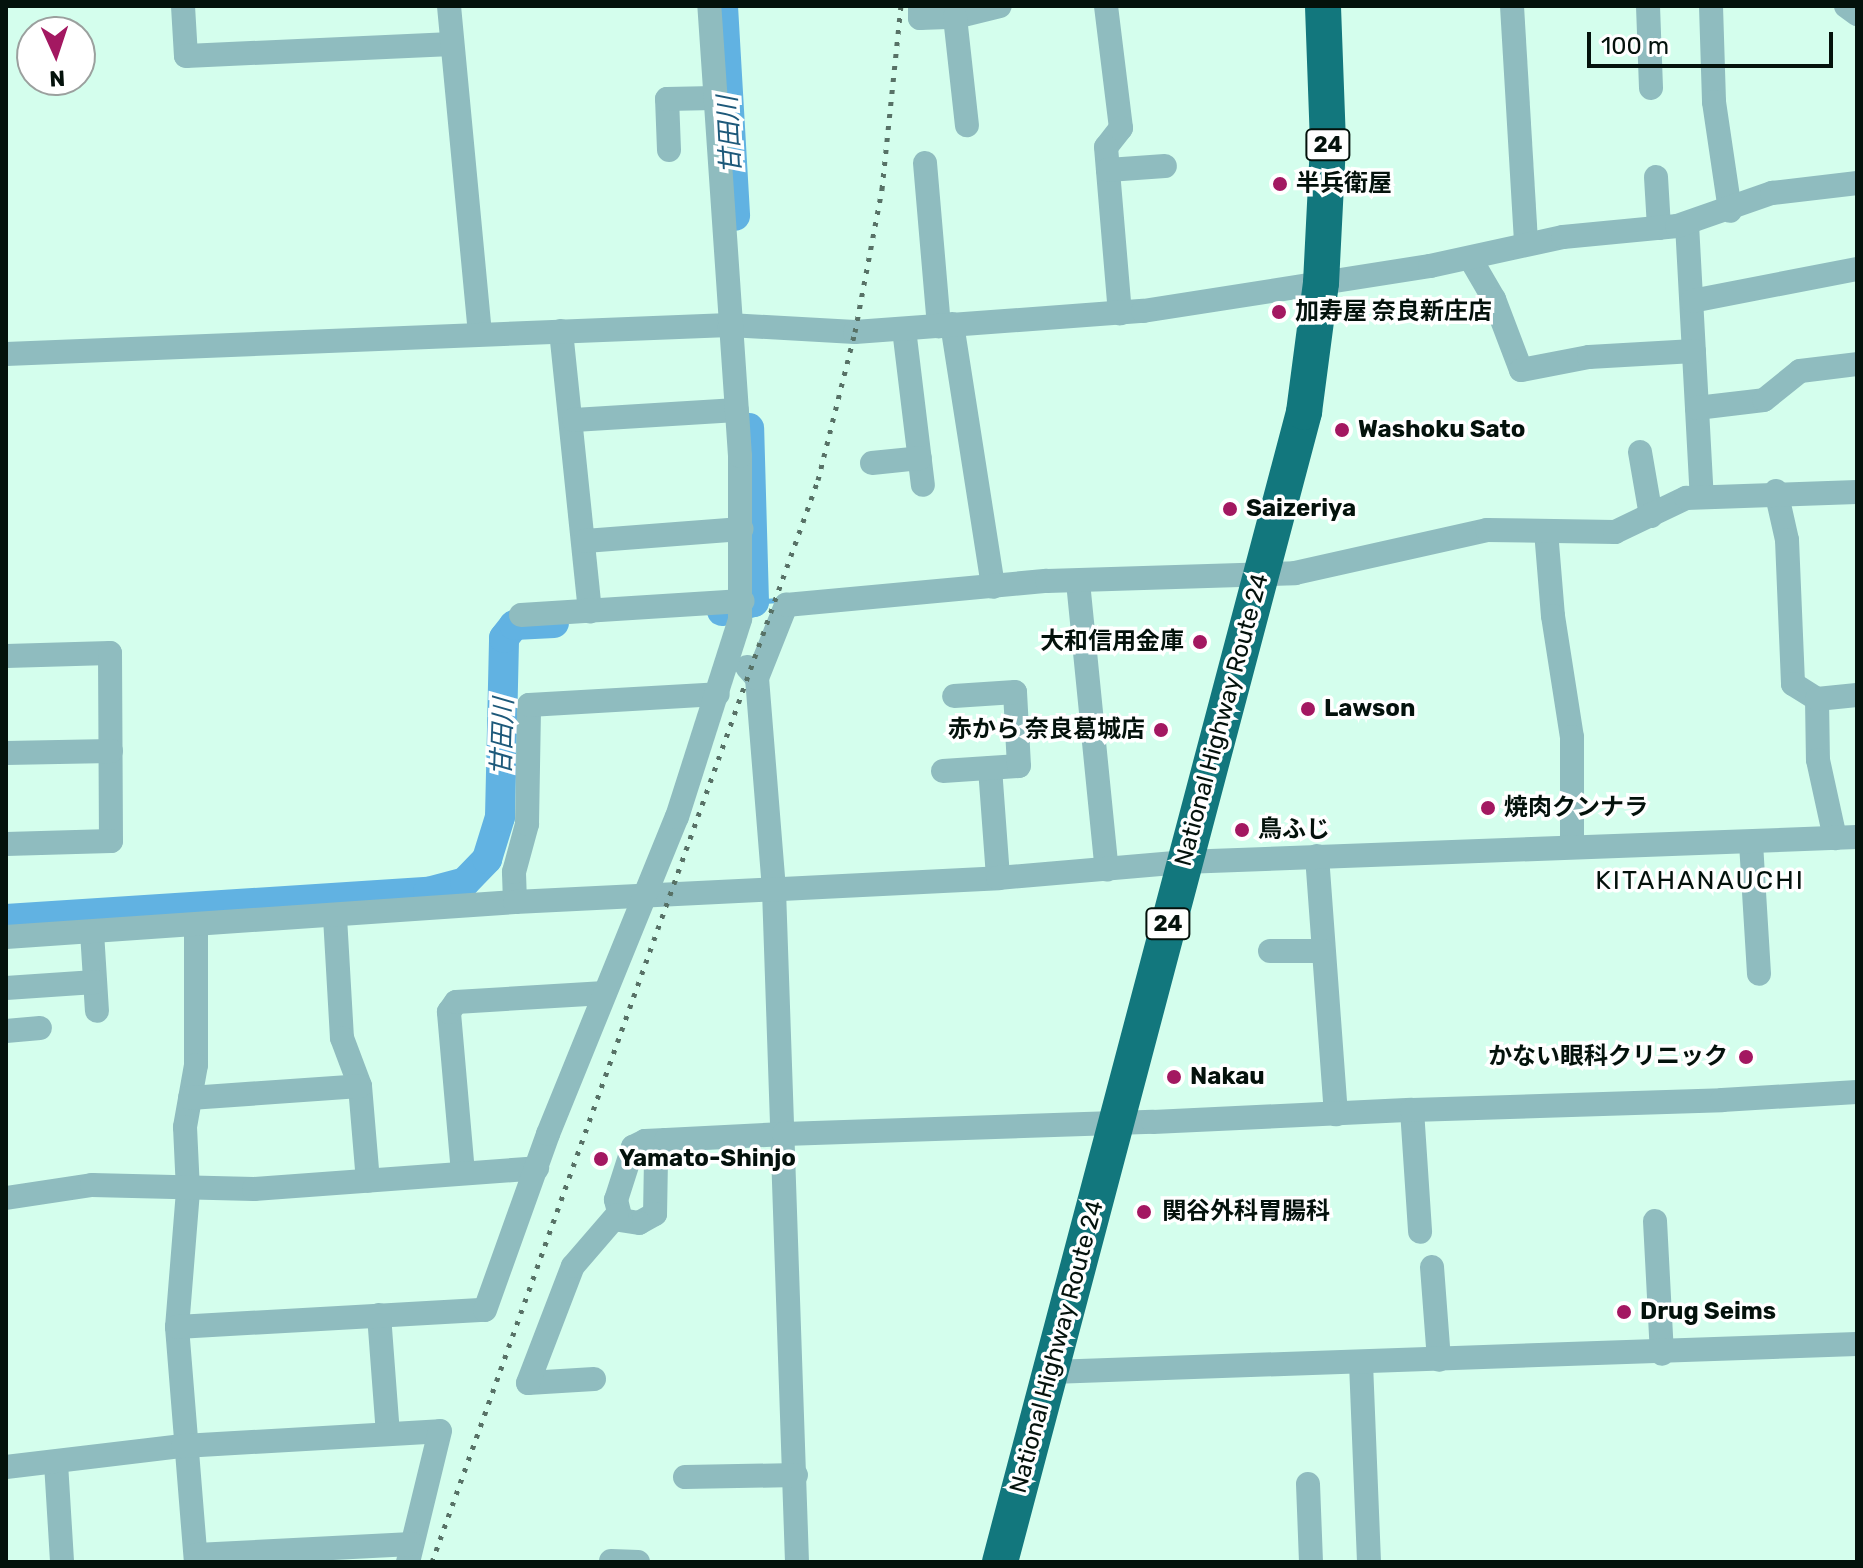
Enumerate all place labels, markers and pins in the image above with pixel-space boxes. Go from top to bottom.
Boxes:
place label: 半兵衛屋 [1296,170,1392,198]
marker: 半兵衛屋 [1271,175,1289,193]
place label: 加寿屋 奈良新庄店 [1295,298,1492,326]
marker: 加寿屋 奈良新庄店 [1270,303,1288,321]
place label: Washoku Sato [1358,416,1525,444]
marker: Washoku Sato [1333,421,1351,439]
place label: Saizeriya [1246,495,1356,523]
marker: Saizeriya [1221,500,1239,518]
place label: 大和信用金庫 [1040,628,1184,656]
marker: 大和信用金庫 [1191,633,1209,651]
place label: Lawson [1324,695,1415,723]
marker: Lawson [1299,700,1317,718]
place label: 赤から 奈良葛城店 [948,716,1145,744]
marker: 赤から 奈良葛城店 [1152,721,1170,739]
place label: 焼肉クンナラ [1504,794,1648,822]
marker: 焼肉クンナラ [1479,799,1497,817]
place label: 鳥ふじ [1258,816,1330,844]
marker: 鳥ふじ [1233,821,1251,839]
place label: かない眼科クリニック [1488,1043,1728,1071]
marker: かない眼科クリニック [1735,1046,1757,1068]
place label: Nakau [1190,1063,1265,1091]
marker: Nakau [1165,1068,1183,1086]
place label: Yamato-Shinjo [619,1145,796,1173]
marker: Yamato-Shinjo [590,1148,612,1170]
place label: 関谷外科胃腸科 [1162,1198,1330,1226]
marker: 関谷外科胃腸科 [1133,1201,1155,1223]
place label: Drug Seims [1640,1298,1776,1326]
marker: Drug Seims [1615,1303,1633,1321]

